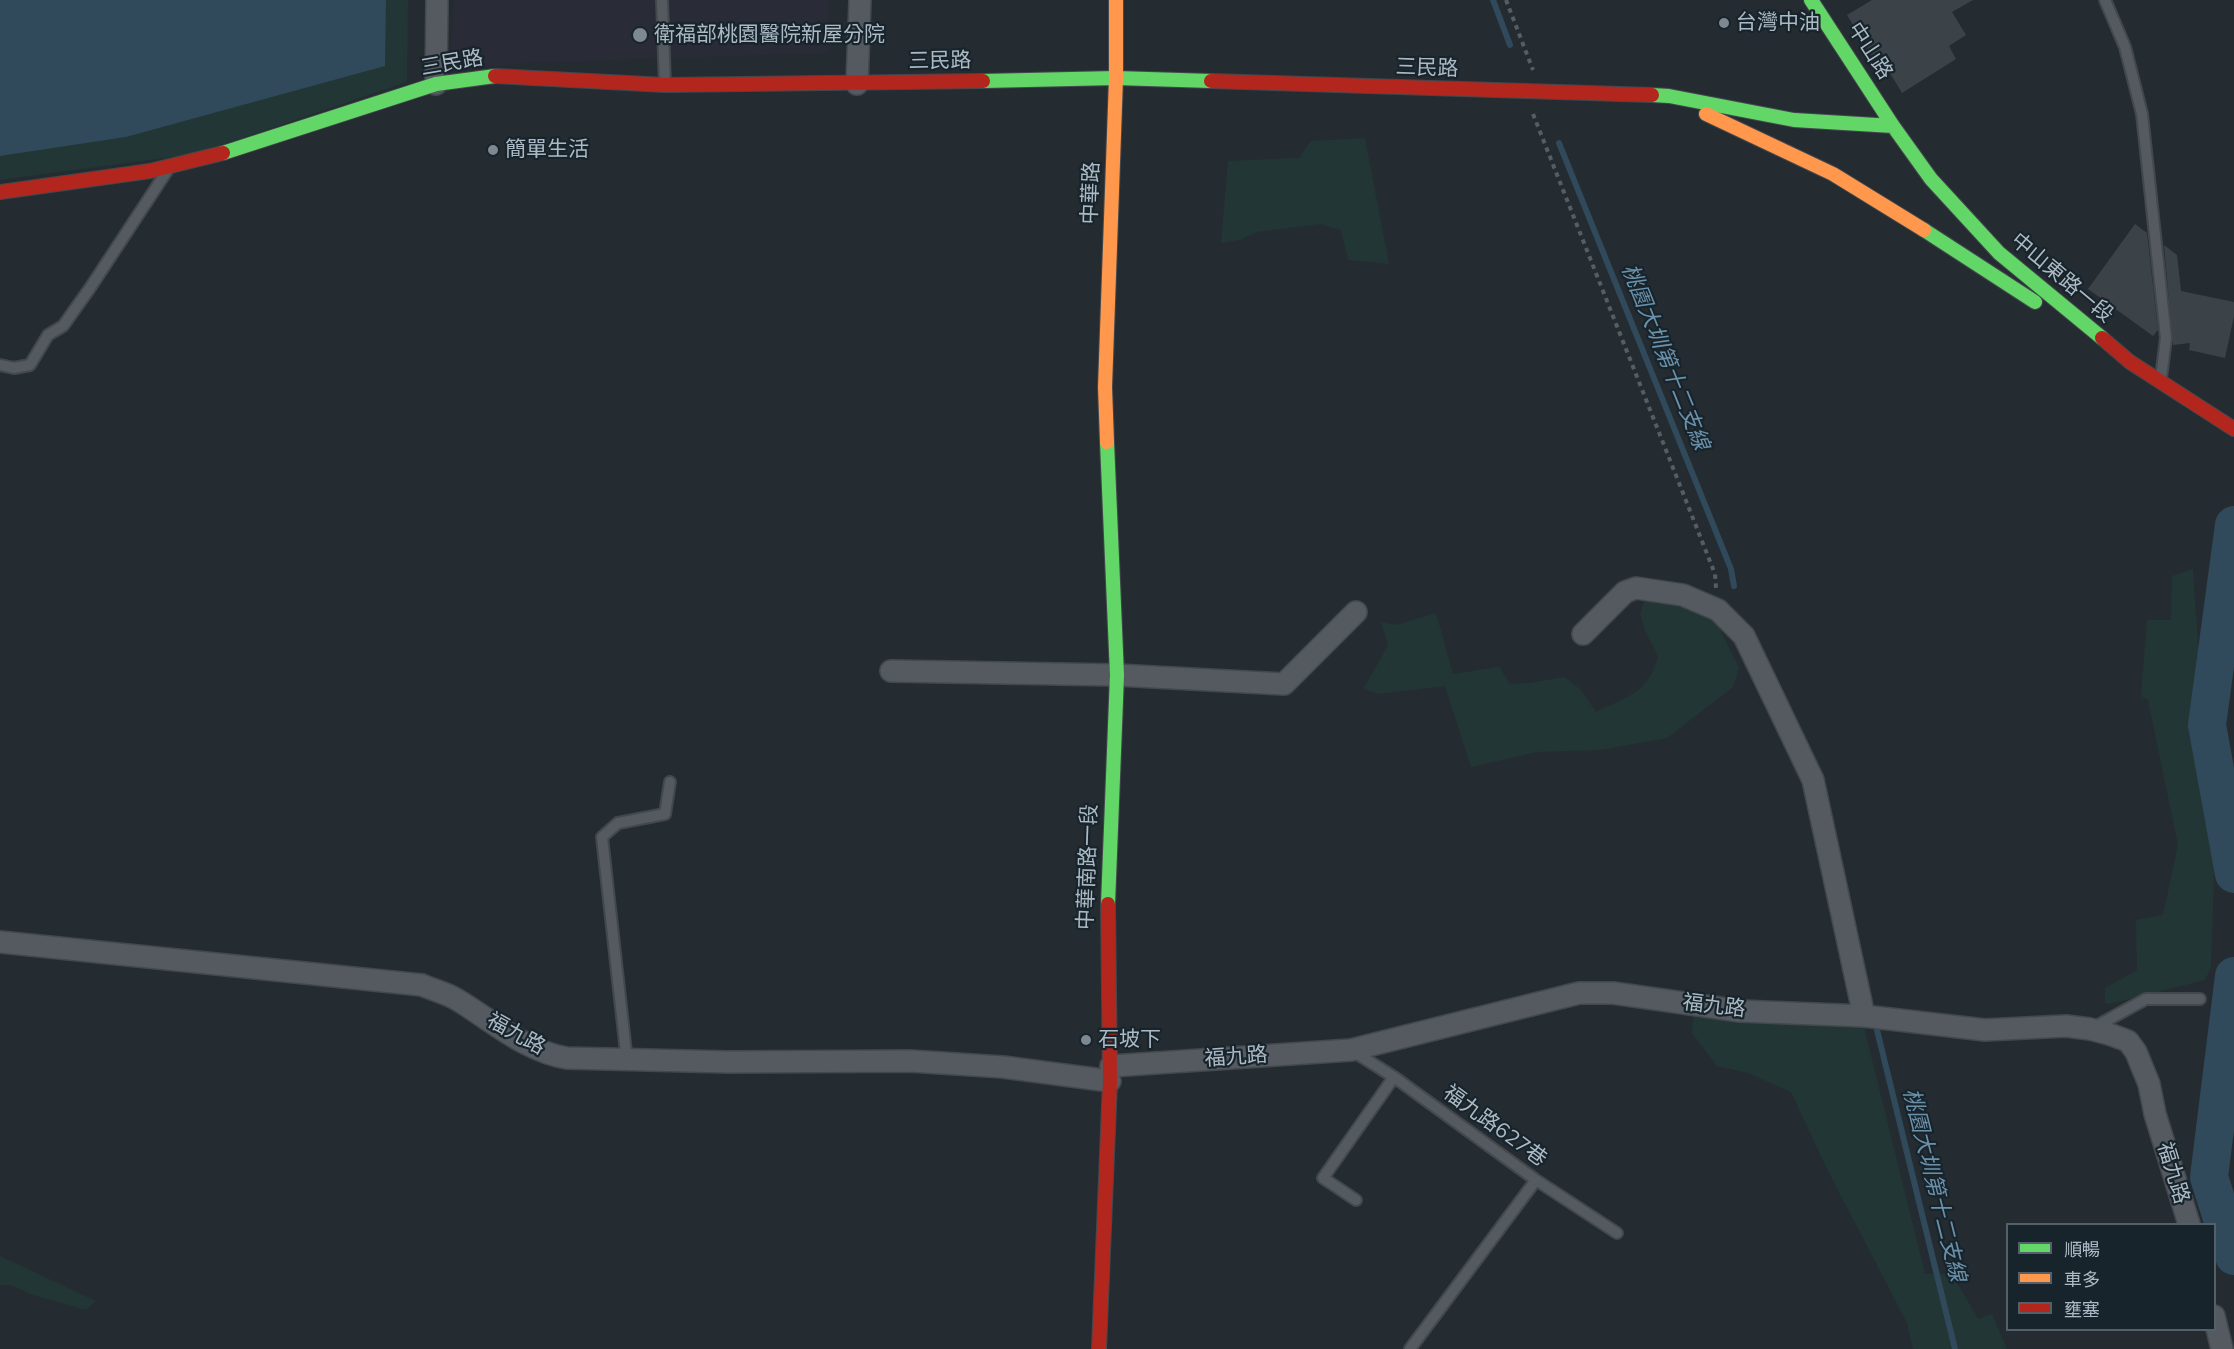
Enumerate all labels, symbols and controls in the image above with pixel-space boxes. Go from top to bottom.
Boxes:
place label: 台灣中油 [1736,10,1820,36]
marker: 台灣中油 [1717,16,1731,30]
street label: 中山路 [1842,18,1898,84]
place label: 衛福部桃園醫院新屋分院 [654,22,885,48]
marker: 衛福部桃園醫院新屋分院 [631,26,649,44]
street label: 三民路 [419,45,485,81]
street label: 三民路 [908,48,972,74]
street label: 三民路 [1395,54,1459,82]
place label: 簡單生活 [505,137,589,163]
marker: 簡單生活 [486,143,500,157]
street label: 中華路 [1077,161,1105,225]
street label: 中山東路一段 [2006,228,2118,328]
water label: 桃園大圳第十二支線 [1616,260,1714,454]
street label: 中華南路一段 [1073,804,1103,930]
street label: 福九路 [1681,990,1747,1022]
street label: 福九路 [482,1008,550,1060]
place label: 石坡下 [1098,1027,1161,1053]
marker: 石坡下 [1079,1033,1093,1047]
street label: 福九路 [1204,1042,1268,1072]
street label: 福九路627巷 [1438,1080,1552,1172]
water label: 桃園大圳第十二支線 [1897,1086,1971,1284]
street label: 福九路 [2152,1139,2194,1207]
legend [2006,1223,2216,1331]
text: 順暢 [2064,1238,2100,1261]
text: 車多 [2064,1268,2100,1291]
text: 壅塞 [2064,1298,2100,1321]

